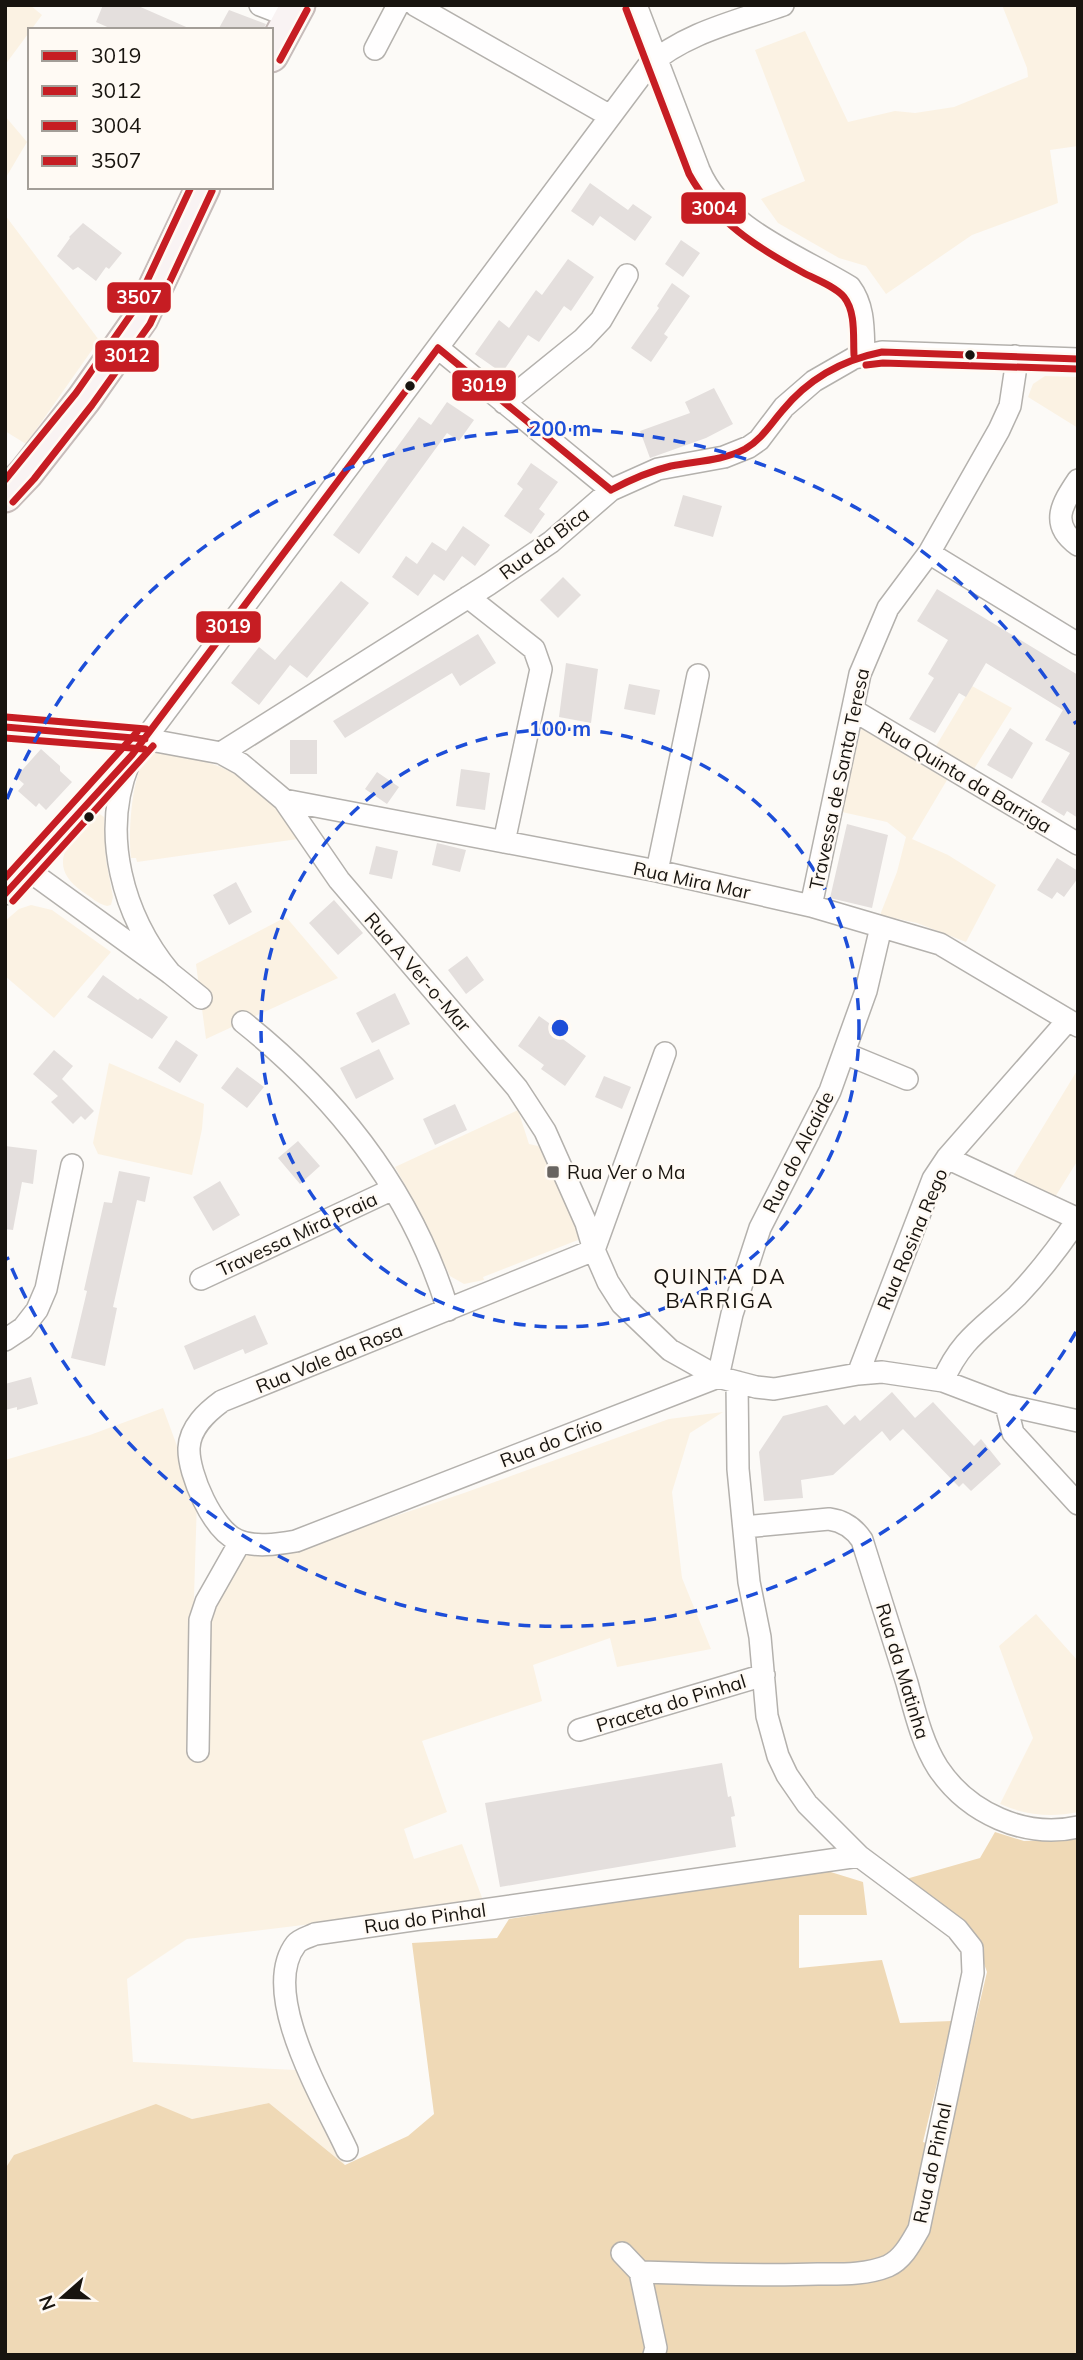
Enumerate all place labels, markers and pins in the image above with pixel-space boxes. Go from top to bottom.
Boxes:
unlabelled marker [963,348,977,362]
unlabelled marker [403,379,417,393]
unlabelled marker [82,810,96,824]
centre of rings [548,1016,572,1040]
place label: Rua Ver o Ma [567,1160,685,1184]
marker: Rua Ver o Ma [545,1164,561,1180]

